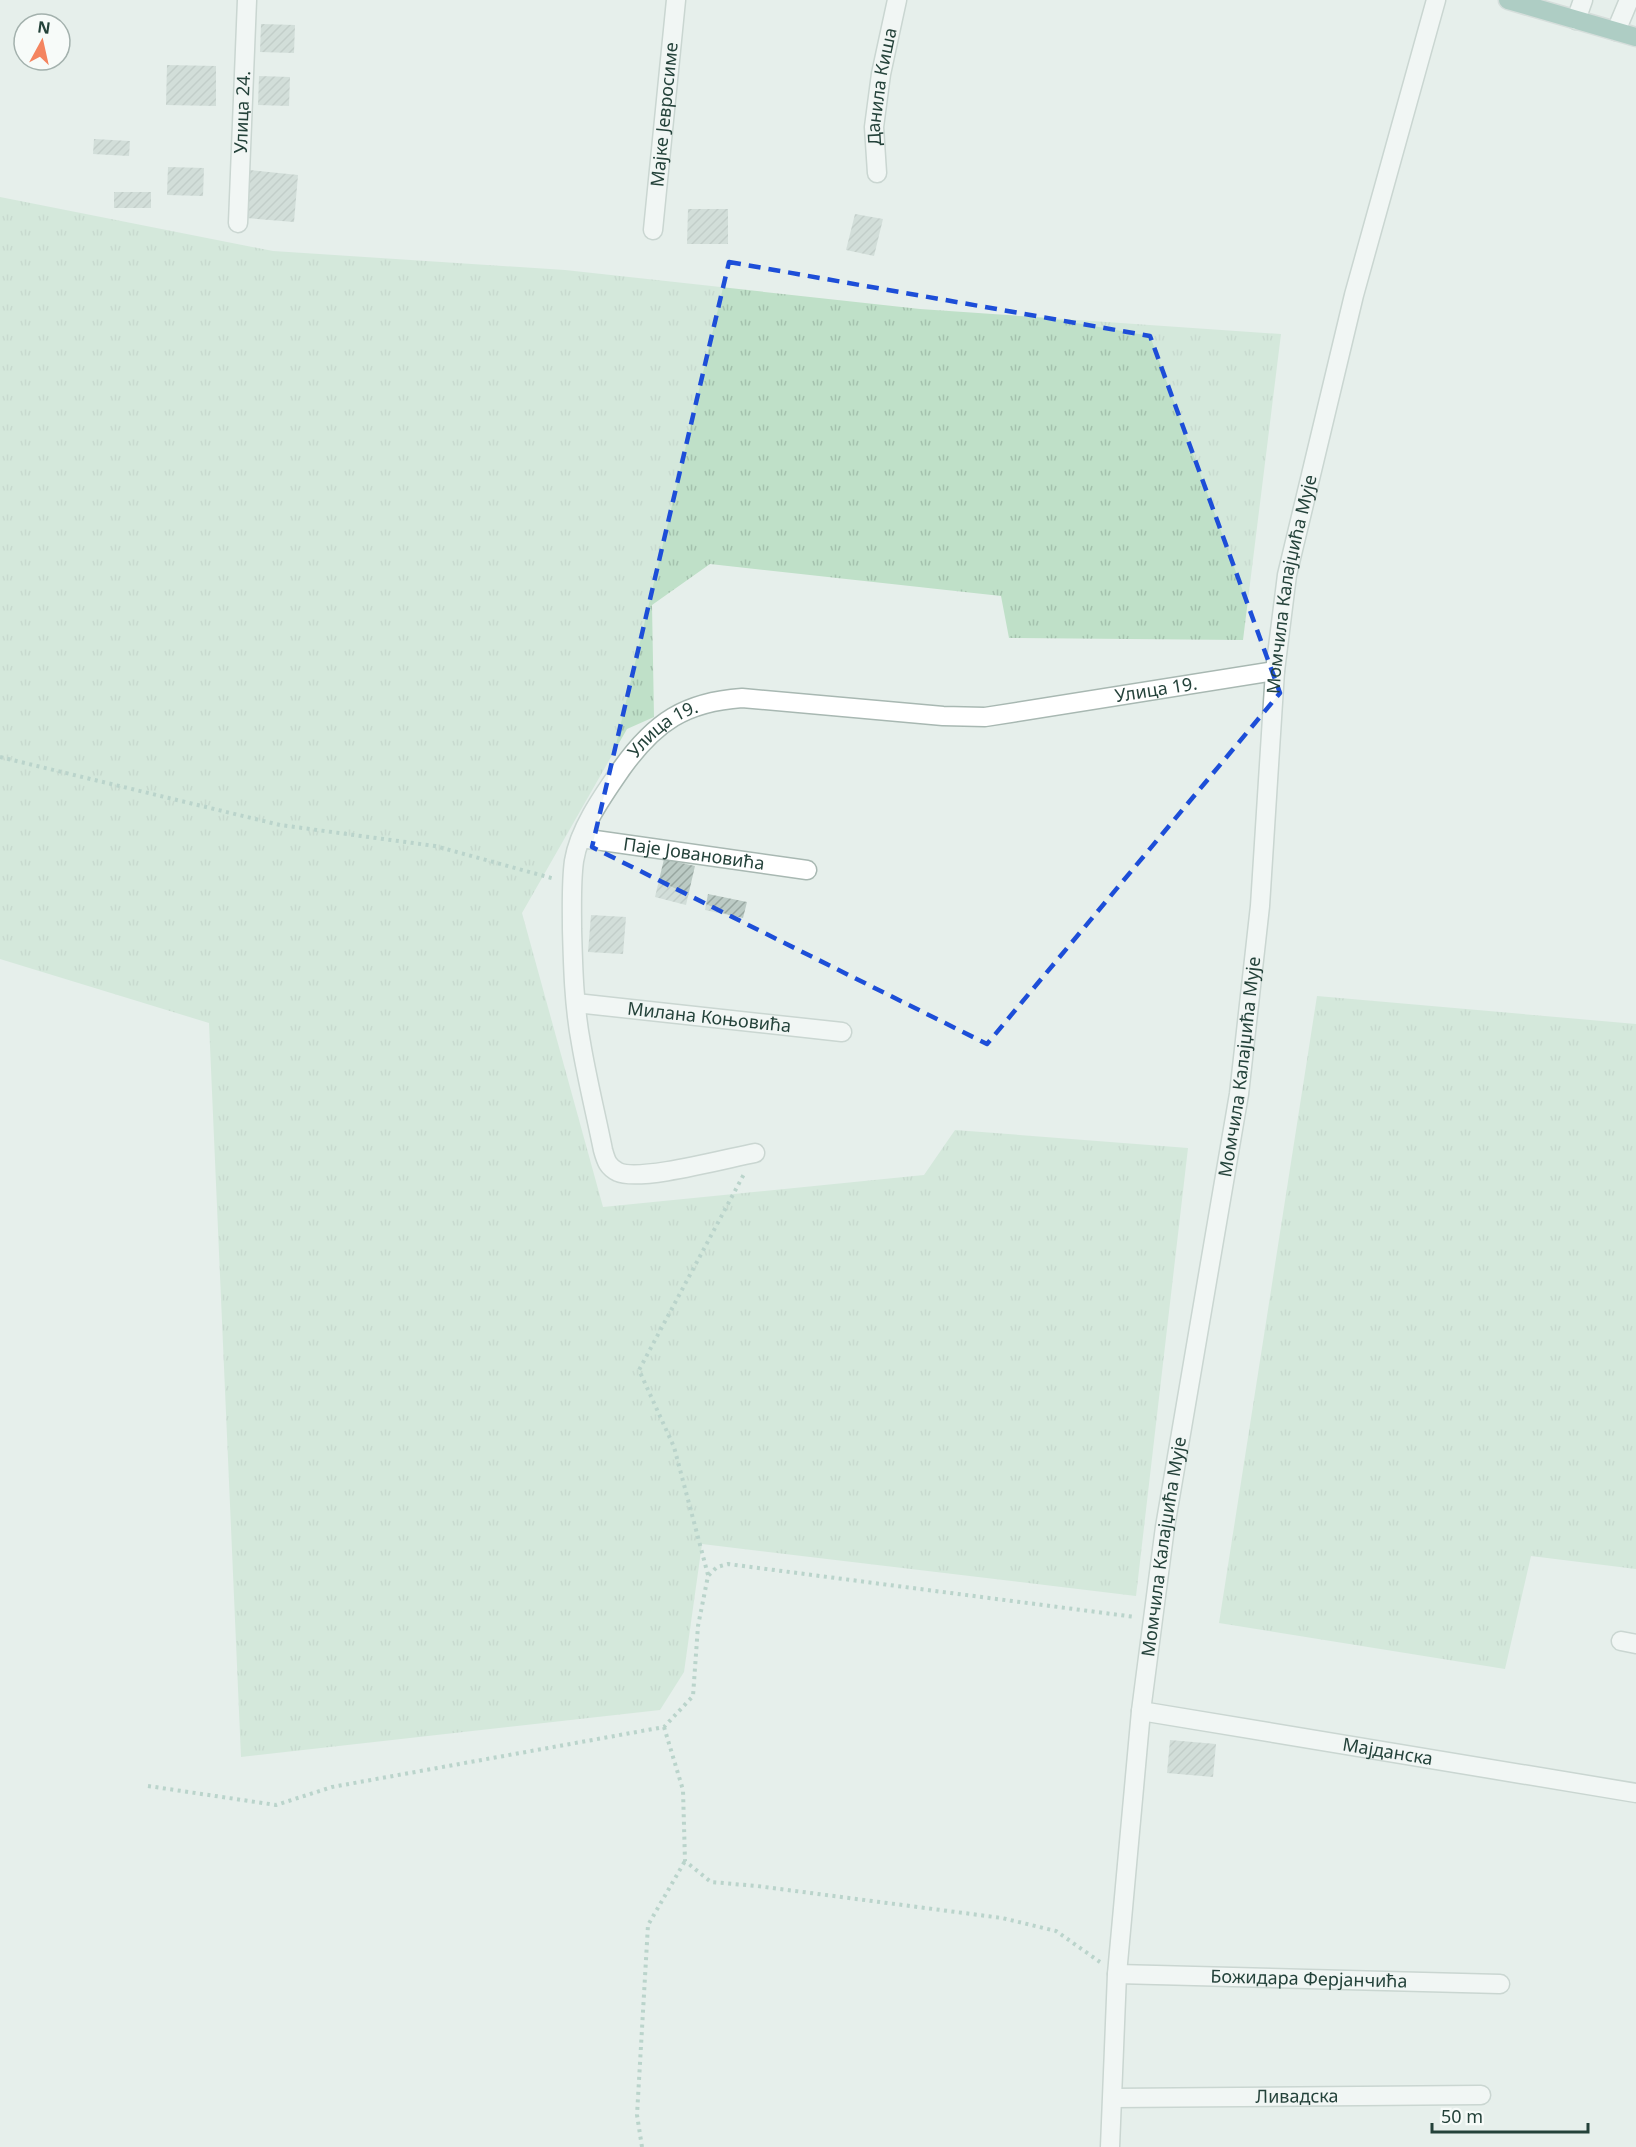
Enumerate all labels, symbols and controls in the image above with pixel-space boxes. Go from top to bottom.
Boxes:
north arrow [12,12,72,72]
text: N [36,15,52,39]
street label: Данила Киша [861,25,902,147]
street label: Мајке Јевросиме [644,41,683,188]
street label: Улица 24. [228,70,255,154]
street label: Момчила Калајџића Мује [1261,472,1322,695]
street label: Улица 19. [1113,671,1199,707]
street label: Улица 19. [622,694,701,762]
street label: Паје Јовановића [622,831,766,875]
street label: Момчила Калајџића Мује [1212,955,1265,1179]
street label: Милана Коњовића [626,996,792,1037]
street label: Момчила Калајџића Мује [1135,1435,1191,1658]
street label: Мајданска [1341,1732,1435,1770]
street label: Божидара Ферјанчића [1210,1963,1408,1993]
street label: Ливадска [1255,2083,1339,2108]
scale bar [1432,2096,1588,2134]
text: 50 m [1441,2104,1483,2128]

